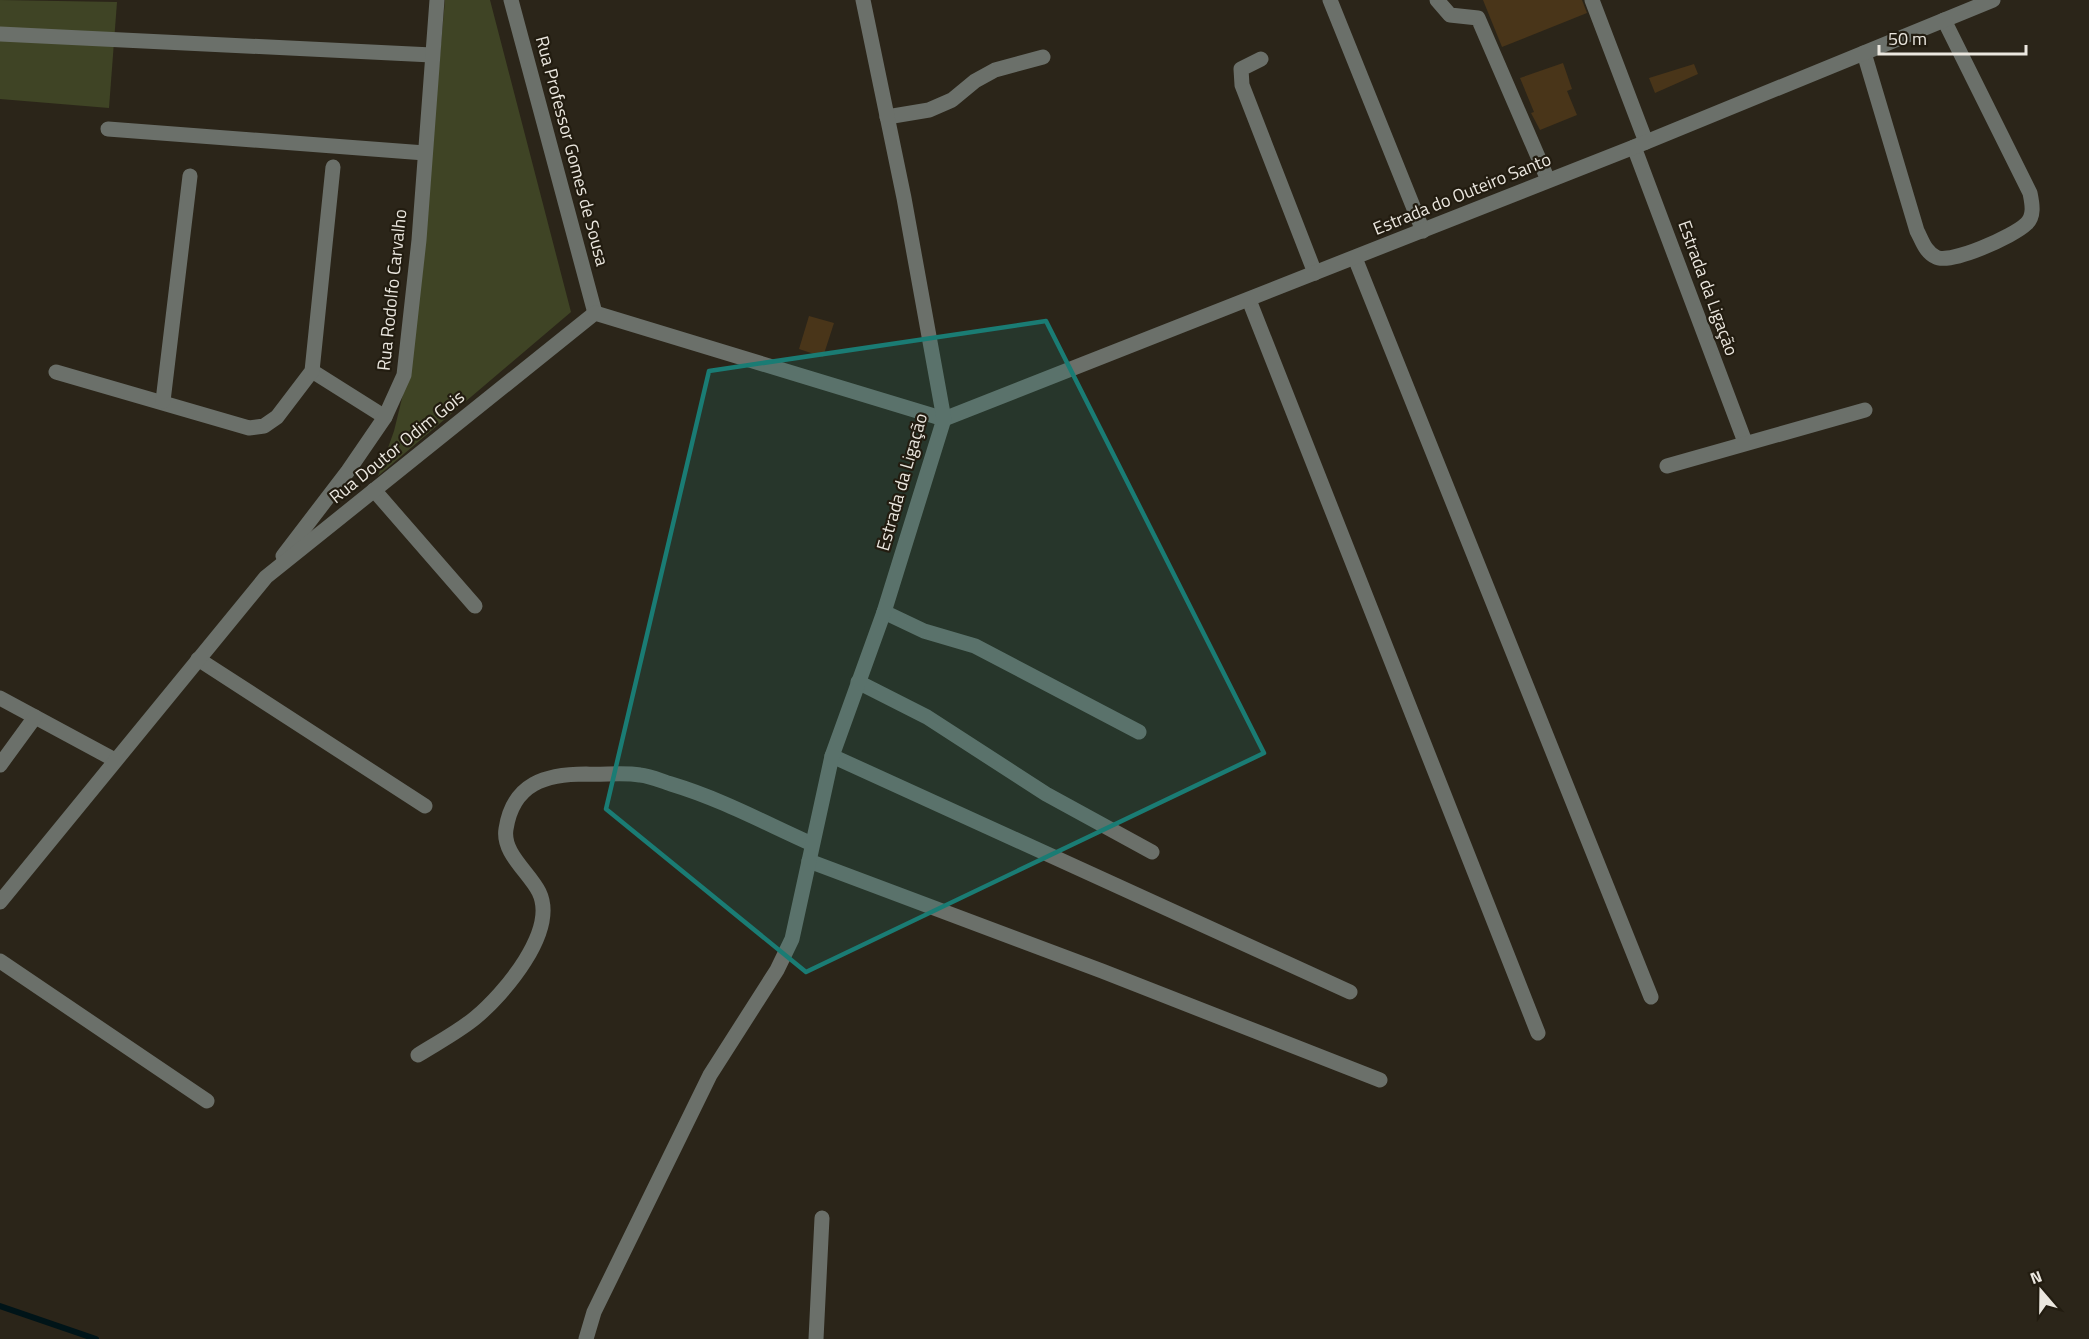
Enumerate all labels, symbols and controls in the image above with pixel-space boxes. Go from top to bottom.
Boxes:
scale bar [1879,18,2026,56]
text: 50 m [1888,25,1927,52]
street label: Rua Professor Gomes de Sousa [529,33,616,269]
street label: Estrada do Outeiro Santo [1369,145,1555,242]
street label: Rua Rodolfo Carvalho [370,208,413,372]
street label: Estrada da Ligação [1671,216,1745,359]
street label: Rua Doutor Odim Gois [323,383,470,510]
street label: Estrada da Ligação [869,410,934,554]
north arrow [2011,1261,2071,1321]
text: N [2027,1264,2045,1290]

